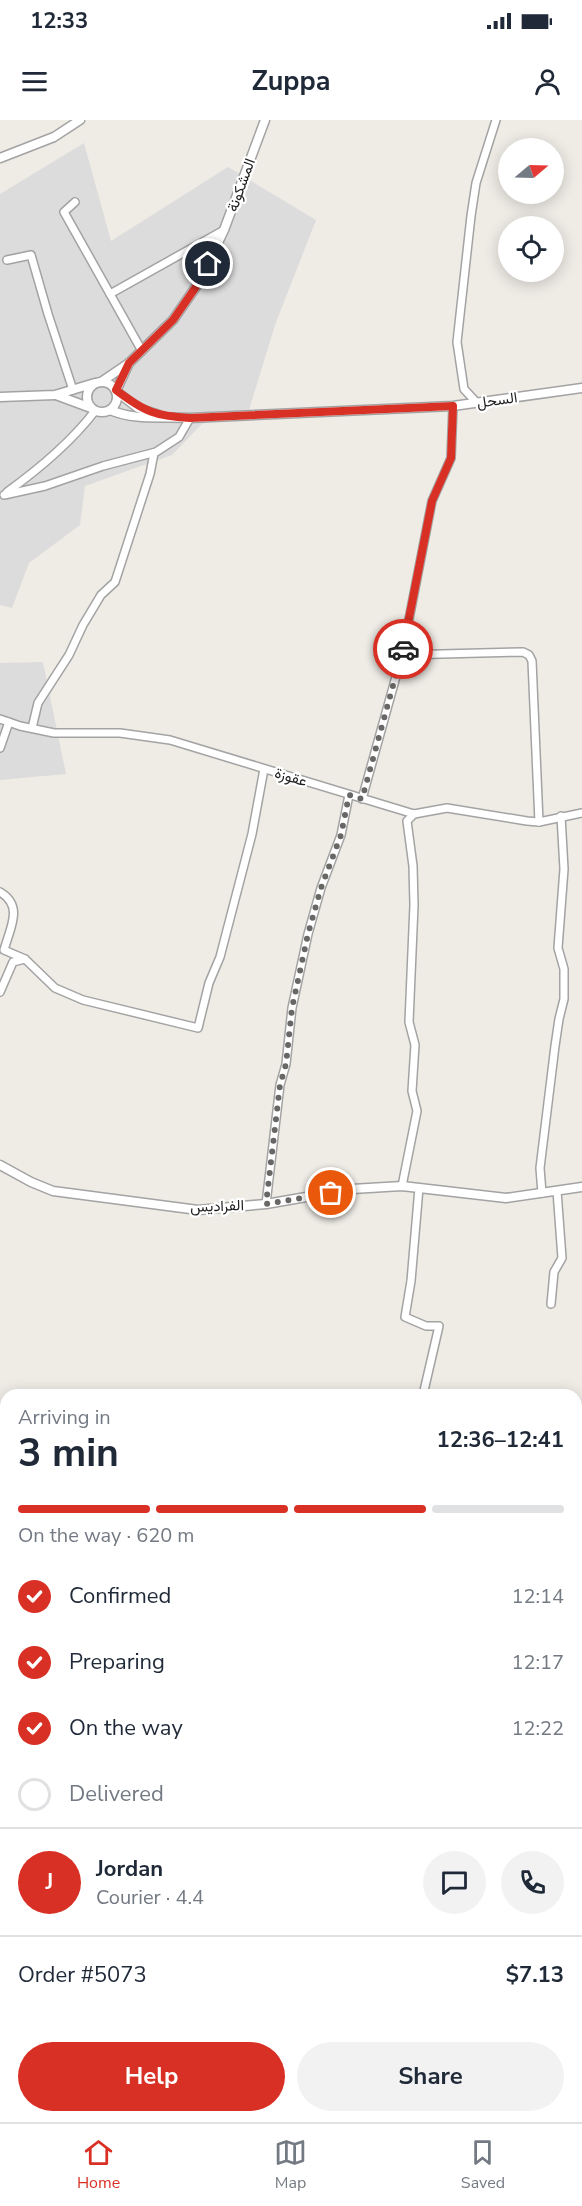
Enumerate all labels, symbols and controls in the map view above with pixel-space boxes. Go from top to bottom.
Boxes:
text: 12:33 [30,6,88,36]
text: Zuppa [252,63,330,100]
icon: menu [18,65,51,98]
icon: person [531,65,564,98]
north arrow [498,138,564,204]
map controls [498,138,564,282]
street label: المشكونة [222,156,260,214]
button: locate [498,216,564,282]
pin [182,238,233,289]
icon: home [191,247,224,280]
street label: السحل [475,387,519,413]
courier [373,619,433,679]
icon: car [387,633,420,666]
street label: عقوزة [272,763,310,791]
pin [305,1167,356,1218]
icon: bag [314,1176,347,1209]
street label: الفراديس [190,1195,244,1217]
text: Arriving in [18,1404,111,1431]
text: 12:36–12:41 [436,1425,564,1455]
text: 3 min [18,1427,119,1480]
text: On the way · 620 m [18,1522,194,1549]
icon: check [18,1580,51,1613]
text: Confirmed [69,1581,171,1611]
text: 12:14 [511,1583,564,1610]
icon: check [18,1646,51,1679]
text: Preparing [69,1647,165,1677]
text: 12:17 [511,1649,564,1676]
icon: check [18,1712,51,1745]
text: On the way [69,1713,183,1743]
text: 12:22 [511,1715,564,1742]
text: Delivered [69,1779,164,1809]
button: chat [423,1851,486,1914]
button: phone [501,1851,564,1914]
text: Jordan [96,1854,163,1884]
text: J [46,1867,53,1897]
text: Courier · 4.4 [96,1884,204,1911]
text: Order #5073 [18,1960,147,1990]
text: $7.13 [506,1960,564,1990]
button: Help [18,2042,285,2111]
button: Share [297,2042,564,2111]
tab: Home [77,2136,120,2194]
tab: Map [274,2136,307,2194]
tab: Saved [461,2136,505,2194]

